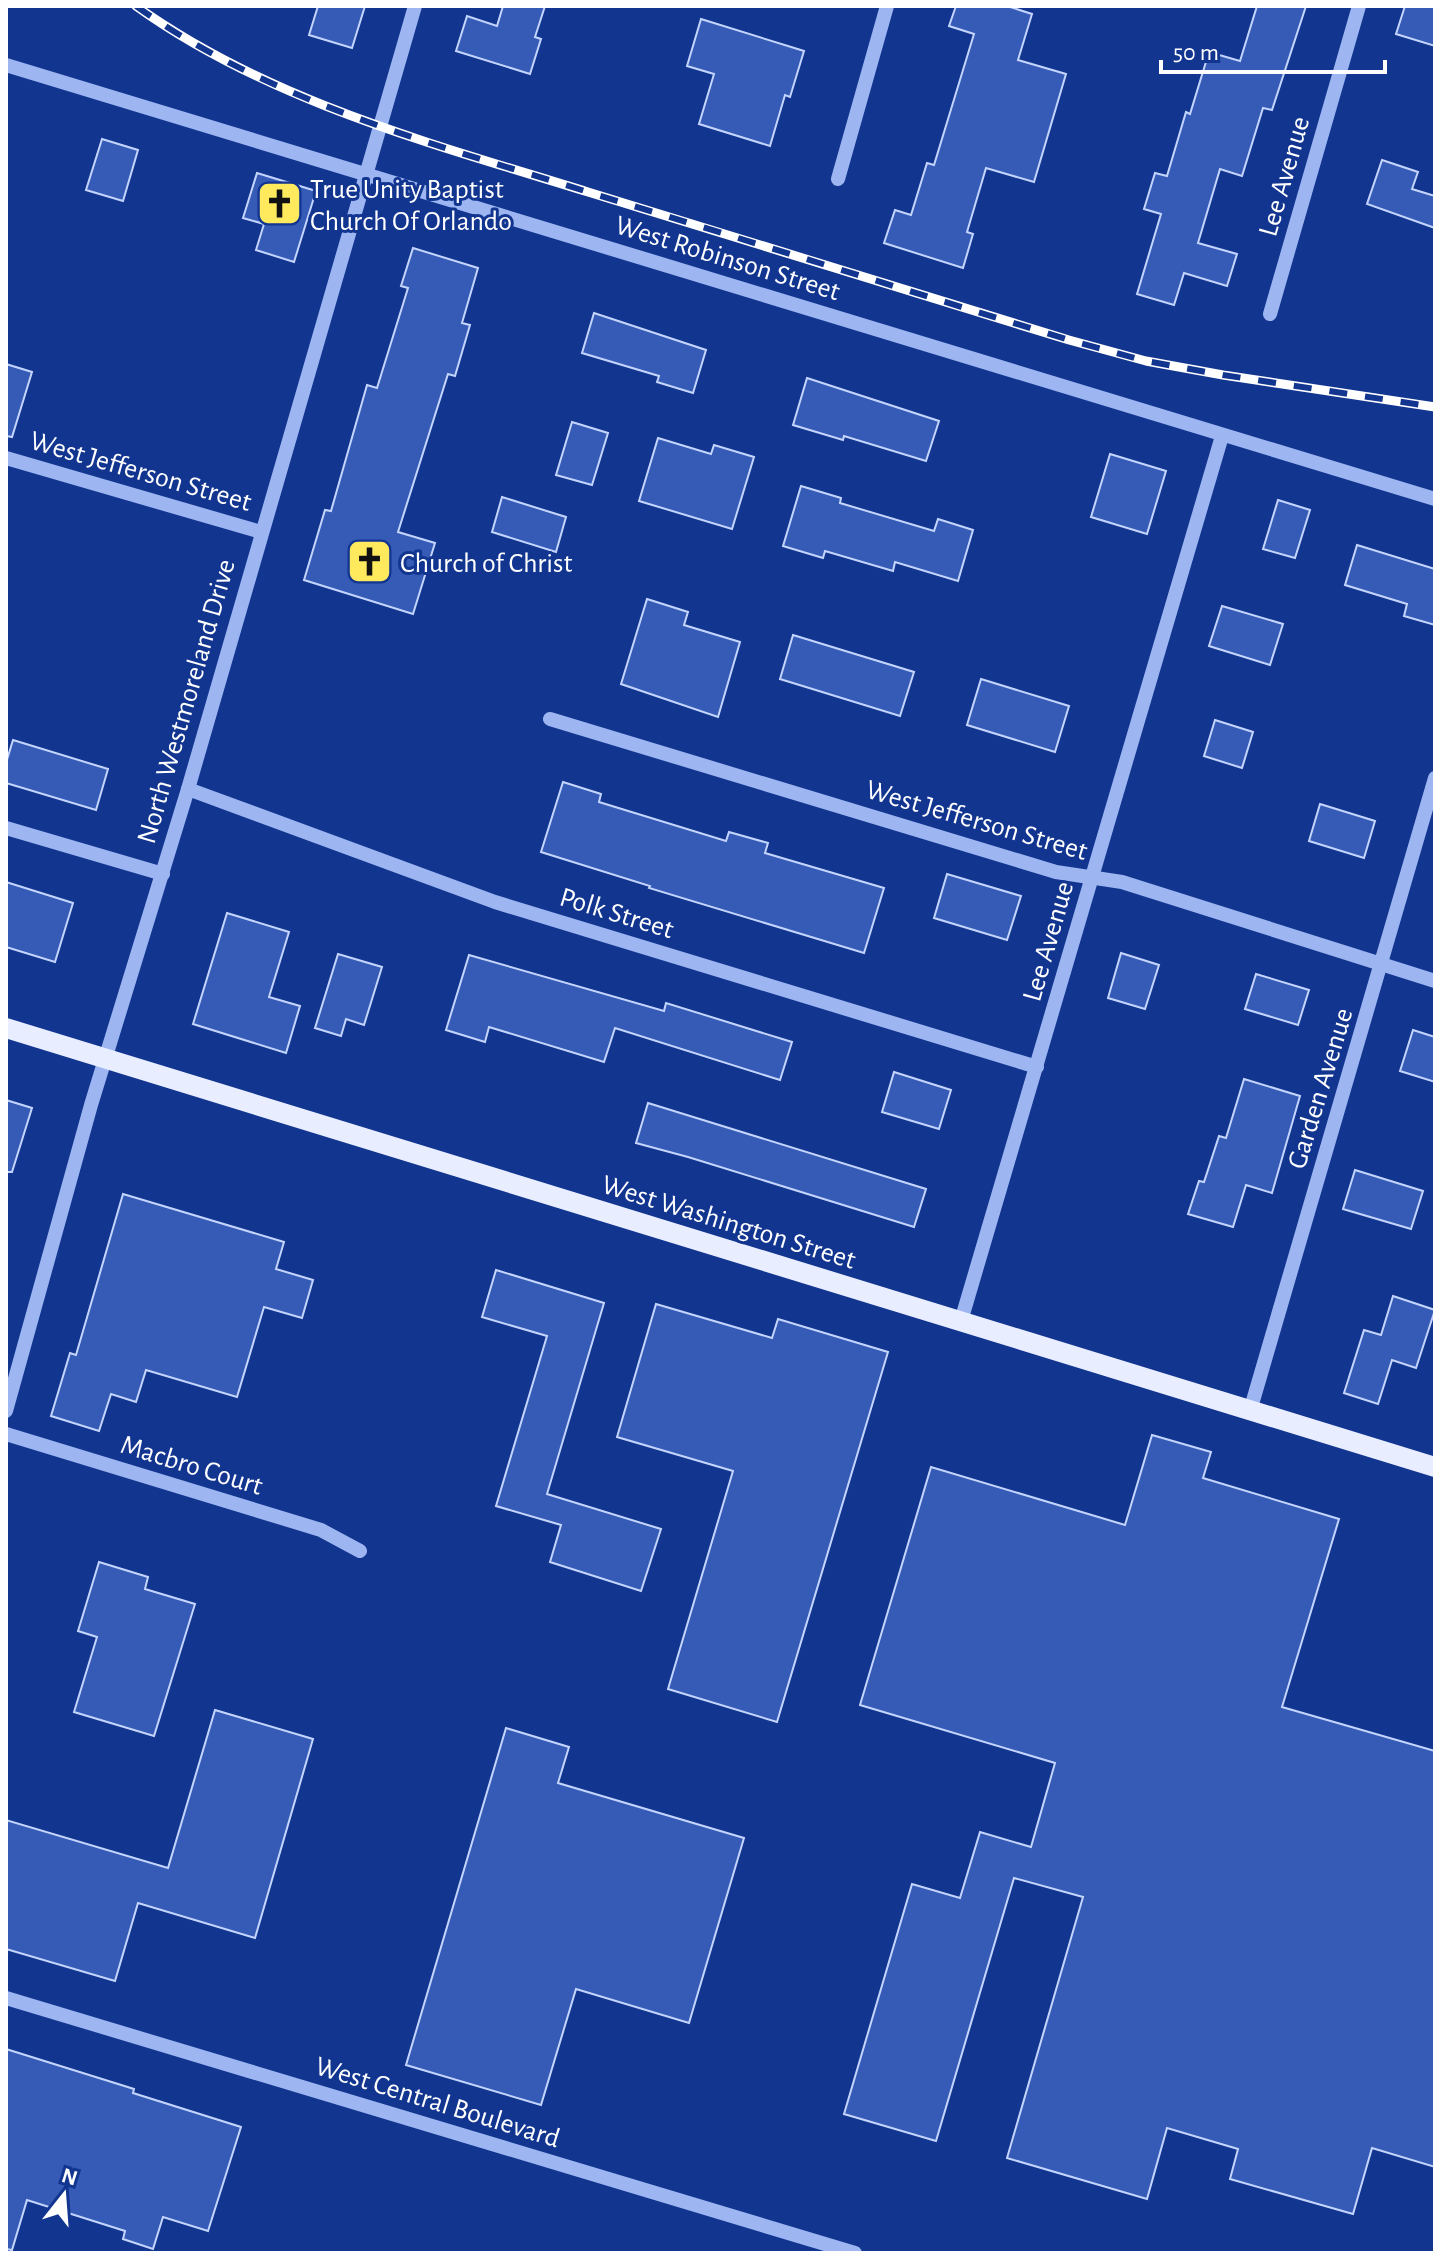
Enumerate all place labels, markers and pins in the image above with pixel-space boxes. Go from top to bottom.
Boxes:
place label: True Unity Baptist Church Of Orlando [310,176,512,236]
church icon: True Unity Baptist Church Of Orlando [255,180,303,228]
church icon: Church of Christ [345,538,393,586]
place label: Church of Christ [400,550,572,578]

